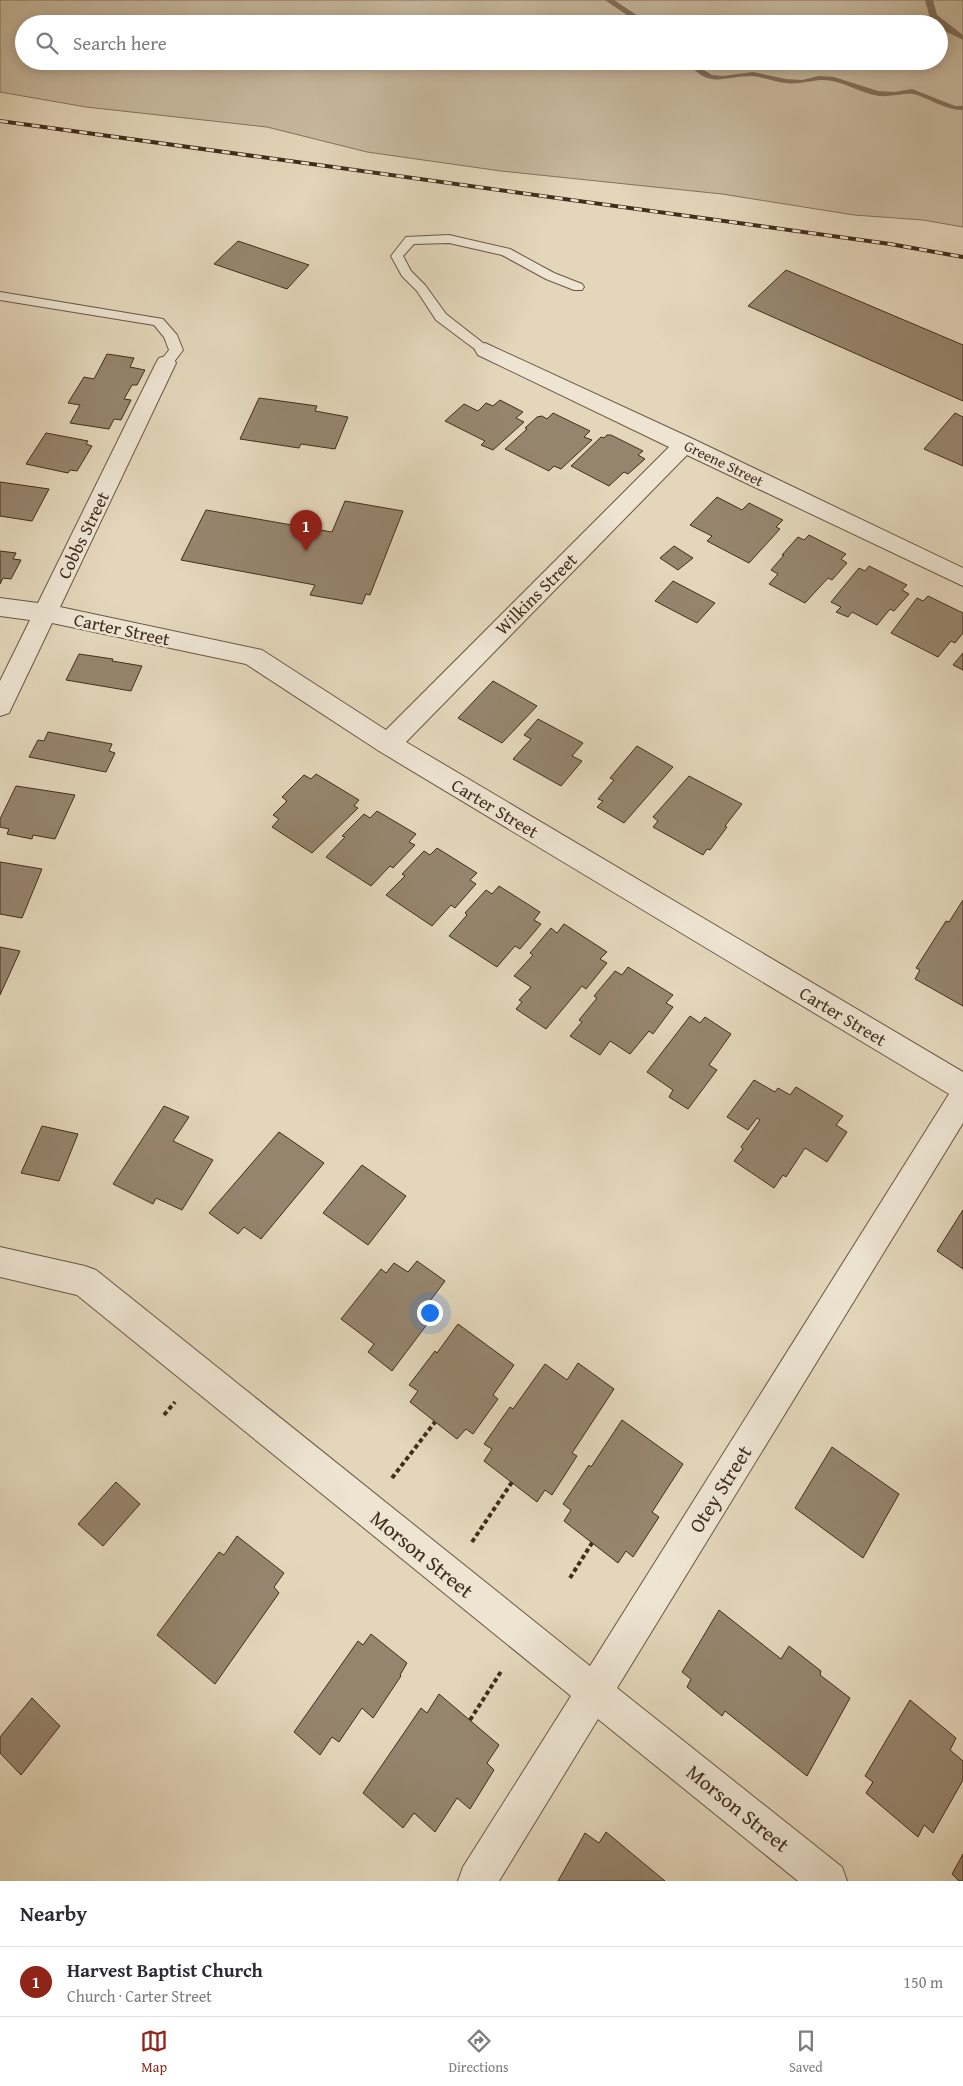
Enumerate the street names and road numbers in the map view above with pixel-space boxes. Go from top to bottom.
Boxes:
street label: Greene Street [681,435,768,492]
street label: Cobbs Street [50,486,116,583]
street label: Wilkins Street [489,546,584,641]
street label: Carter Street [72,606,173,652]
street label: Carter Street [446,771,544,845]
street label: Carter Street [794,979,892,1053]
street label: Otey Street [681,1439,759,1539]
street label: Morson Street [364,1503,481,1606]
street label: Morson Street [680,1757,797,1860]

